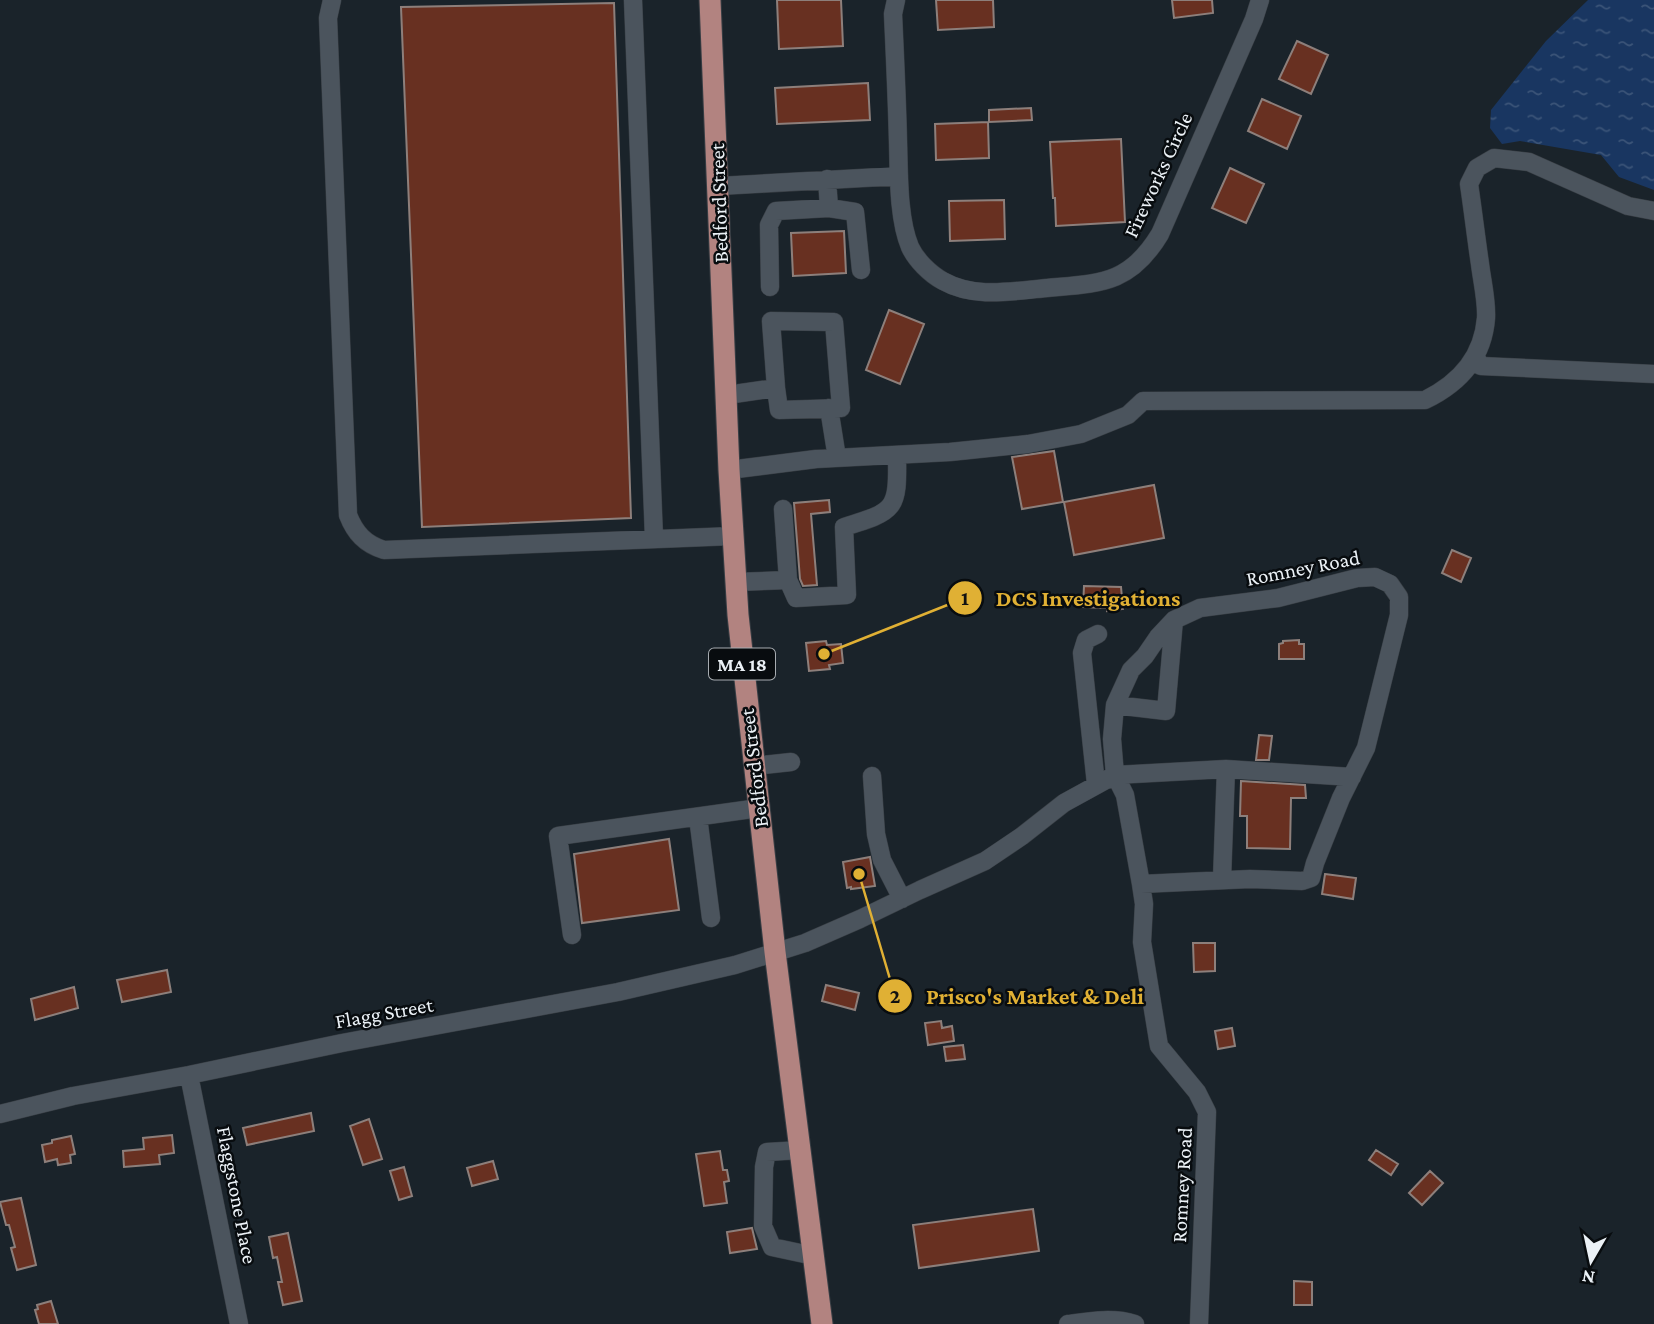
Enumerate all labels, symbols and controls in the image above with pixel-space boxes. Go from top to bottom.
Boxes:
street label: Fireworks Circle [1119,109,1197,241]
street label: Bedford Street [705,142,733,263]
street label: Romney Road [1244,545,1362,591]
callout: DCS Investigations [947,576,1195,620]
text: DCS Investigations [996,585,1180,611]
text: 1 [961,586,969,610]
road number: MA 18 [709,649,775,680]
street label: Bedford Street [735,706,773,829]
callout: Prisco's Market & Deli [877,974,1158,1018]
text: Prisco's Market & Deli [926,983,1144,1009]
text: 2 [890,984,901,1008]
street label: Flagg Street [333,992,436,1033]
street label: Flaggstone Place [212,1124,262,1266]
street label: Romney Road [1167,1127,1197,1243]
north arrow [1556,1226,1626,1296]
text: N [1580,1266,1596,1289]

